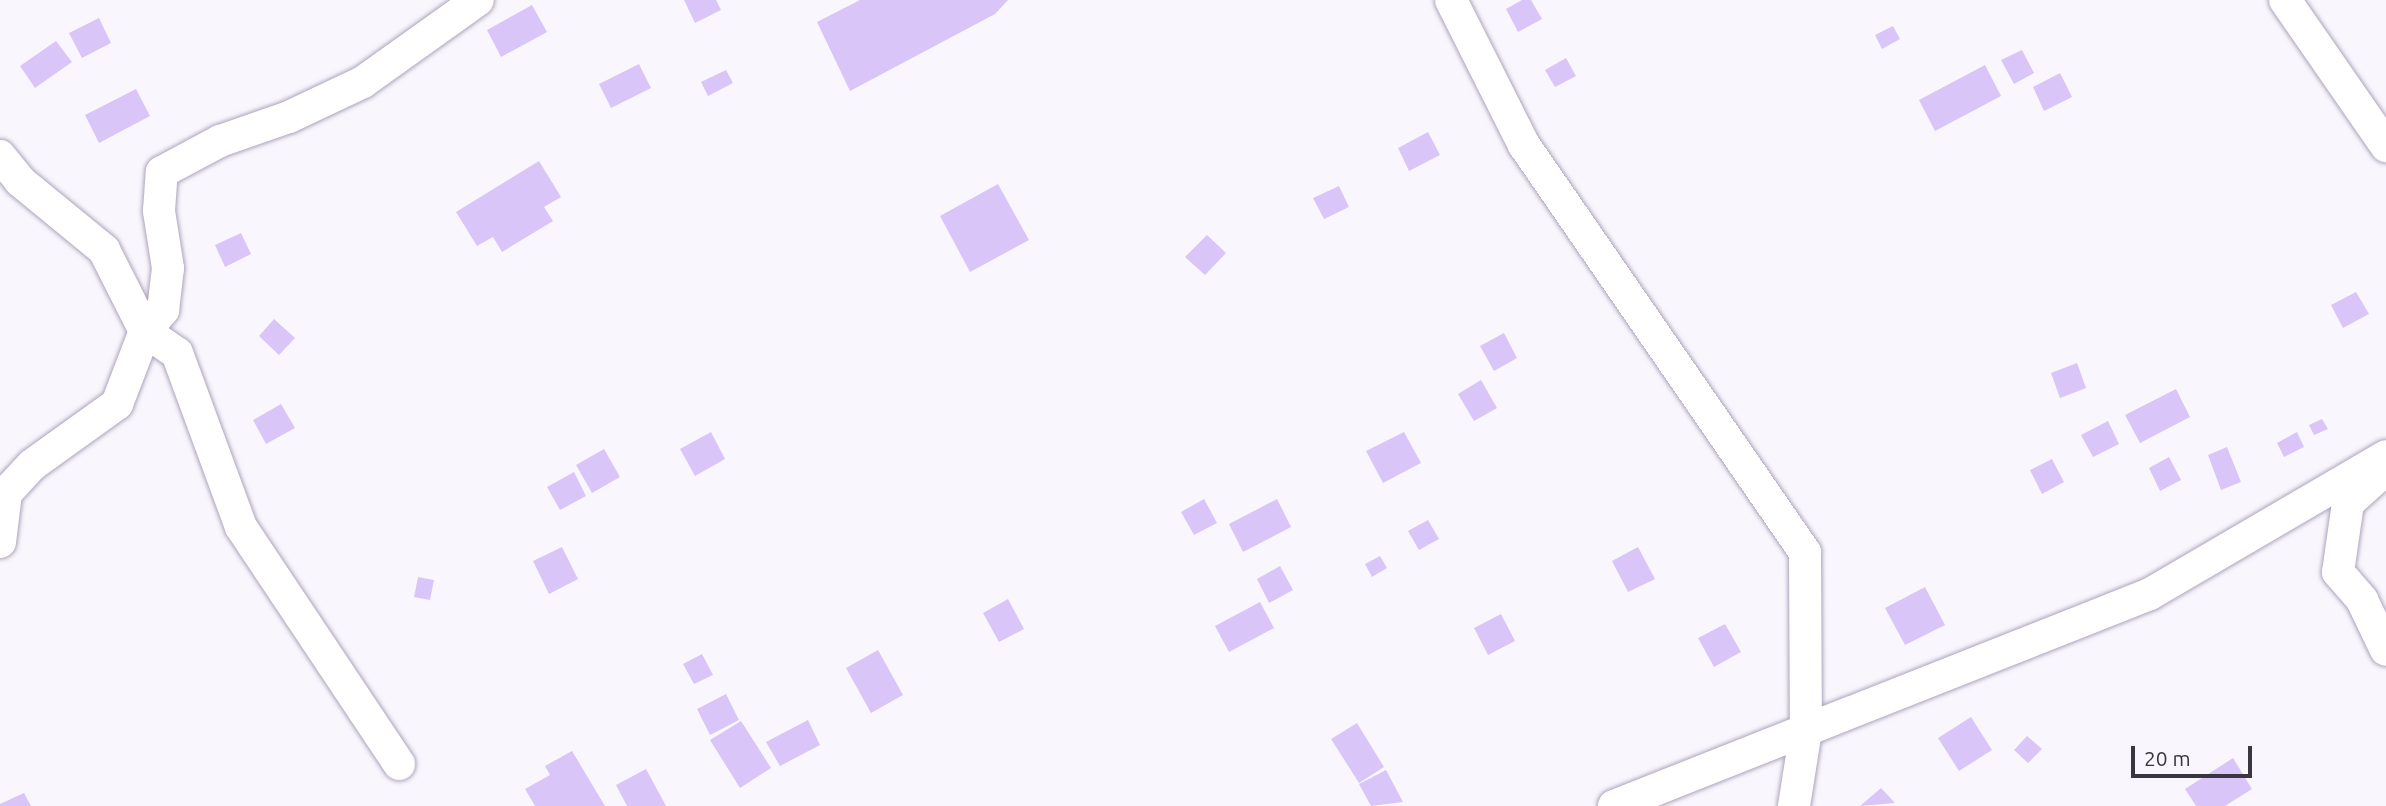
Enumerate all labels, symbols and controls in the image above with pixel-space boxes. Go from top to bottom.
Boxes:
scale bar [2134,732,2255,776]
text: 20 m [2144,746,2191,770]

